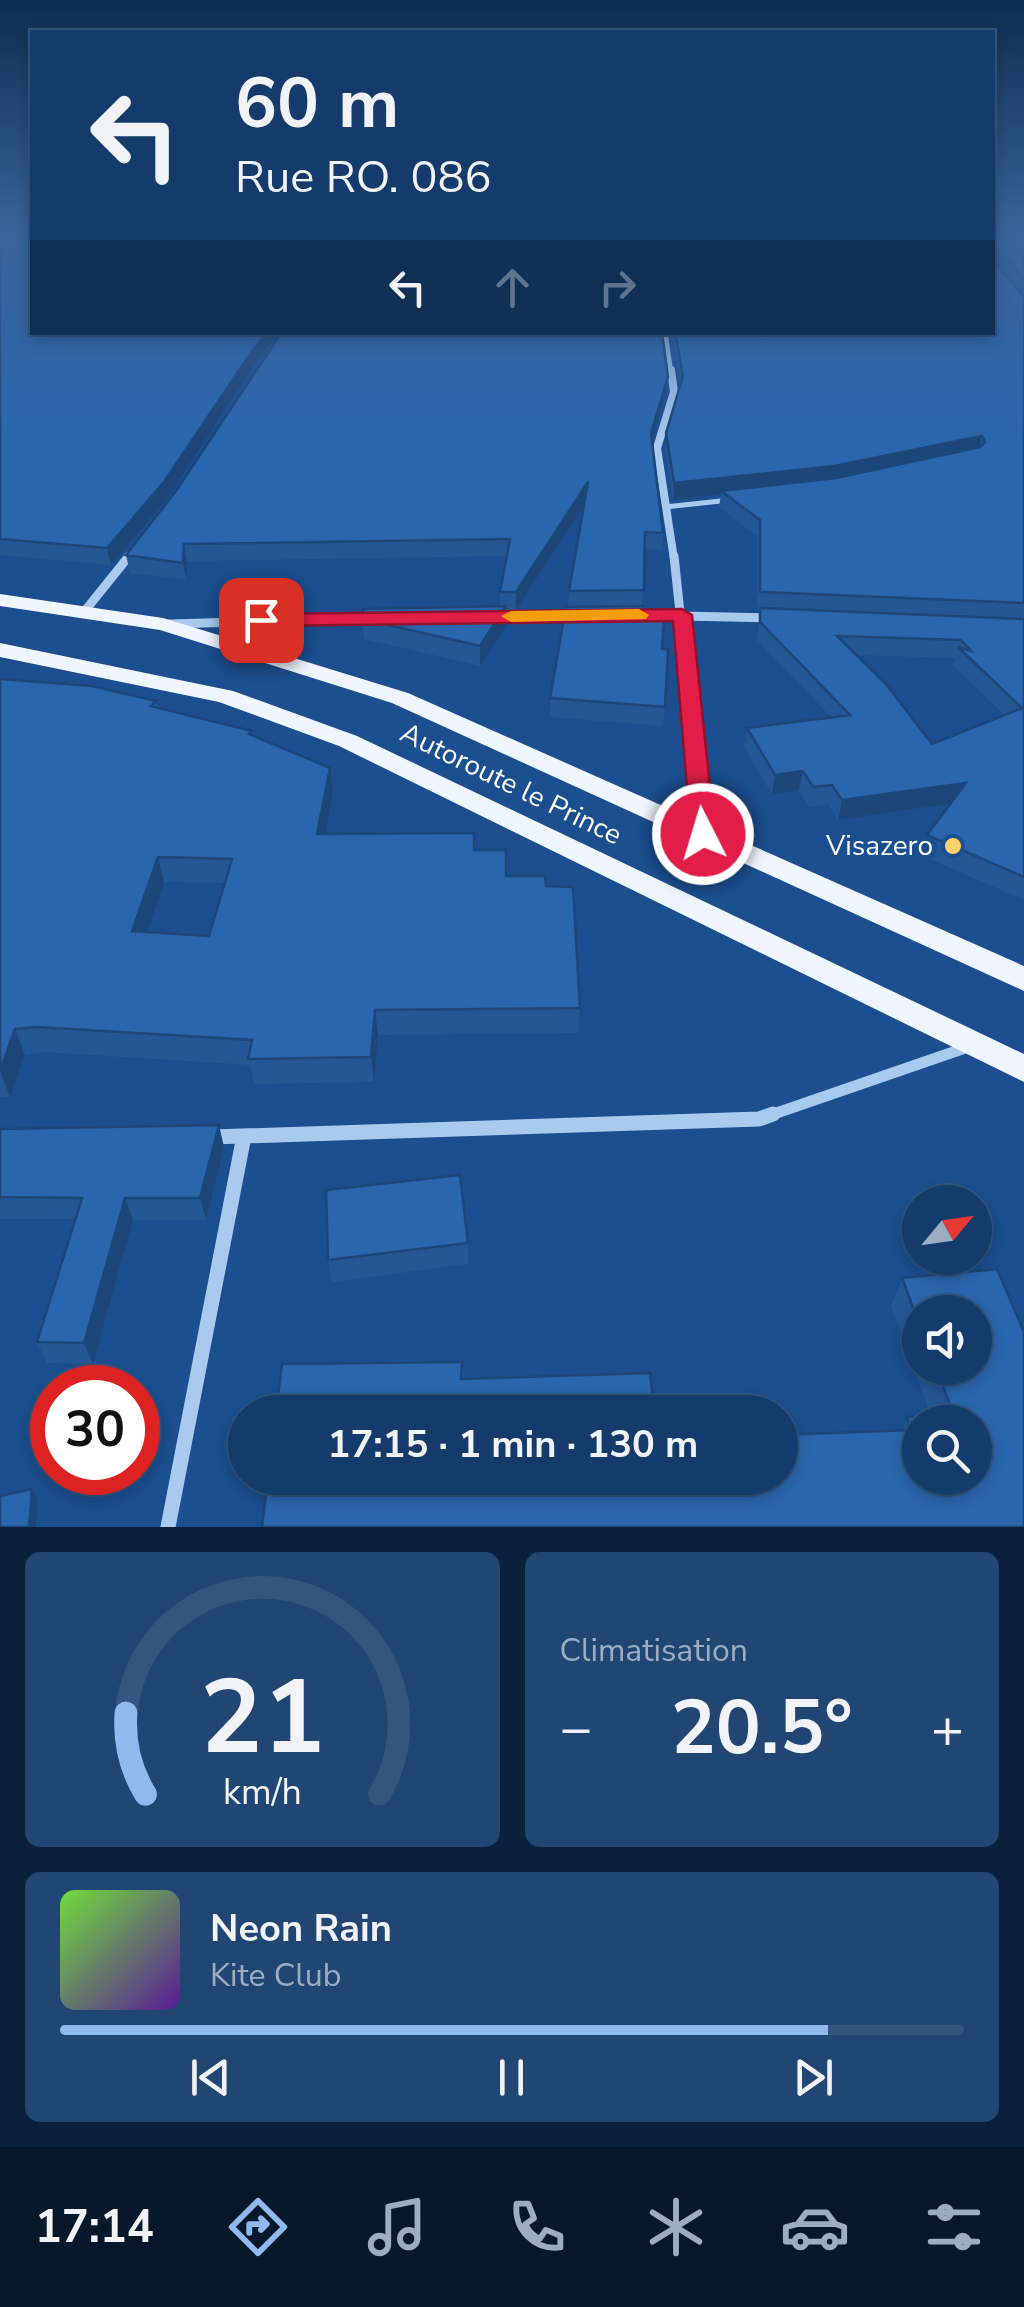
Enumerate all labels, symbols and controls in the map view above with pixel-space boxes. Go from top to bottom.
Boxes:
text: 60 m [235,56,399,152]
icon: left [70,70,200,200]
text: Rue RO. 086 [235,147,491,208]
icon: left [380,260,435,315]
icon: ahead [485,260,540,315]
icon: right [590,260,645,315]
pin [219,578,304,663]
icon: arrive [234,593,289,648]
street label: Autoroute le Prince [394,714,628,854]
position arrow [651,782,755,886]
place label: Visazero [825,827,933,865]
marker: Visazero [942,835,964,857]
north arrow [902,1185,992,1275]
map controls [902,1185,992,1495]
button: sound [902,1295,992,1385]
speed limit sign: 30 [30,1365,160,1495]
button: search [902,1405,992,1495]
text: 17:15 · 1 min · 130 m [328,1419,698,1470]
text: Climatisation [560,1629,748,1672]
text: 21 [200,1647,325,1789]
text: 20.5° [671,1677,853,1779]
text: − [560,1691,593,1766]
text: + [931,1691,964,1766]
text: km/h [223,1768,302,1817]
text: Neon Rain [210,1903,392,1954]
text: Kite Club [210,1954,341,1997]
icon: previous [183,2050,238,2105]
icon: pause [484,2050,539,2105]
icon: next [786,2050,841,2105]
icon: directions [223,2192,293,2262]
icon: music [362,2192,432,2262]
icon: phone [502,2192,572,2262]
icon: climate [641,2192,711,2262]
icon: car [780,2192,850,2262]
icon: filters [919,2192,989,2262]
text: 17:14 [35,2197,154,2258]

